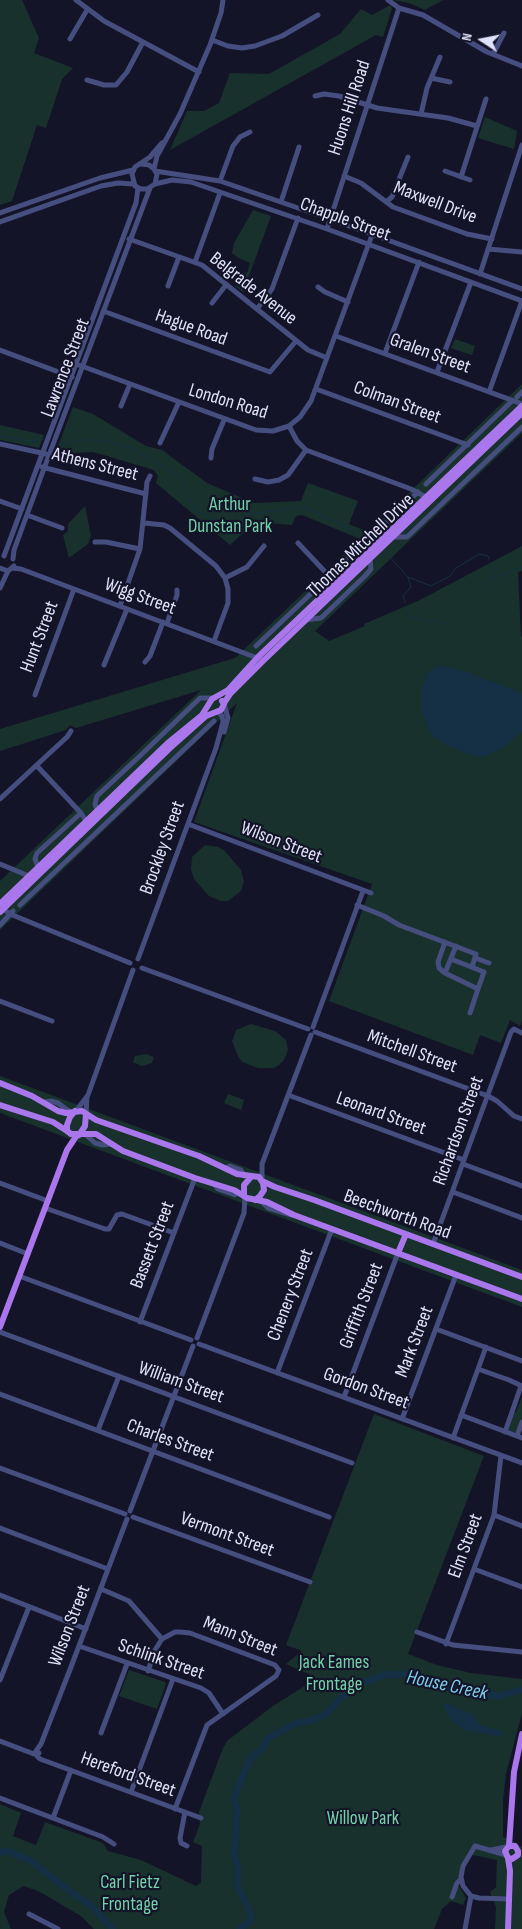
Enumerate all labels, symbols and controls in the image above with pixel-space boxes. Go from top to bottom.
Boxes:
north arrow [457,15,507,65]
text: N [458,32,476,42]
street label: Huons Hill Road [324,58,376,158]
street label: Maxwell Drive [390,177,480,229]
street label: Chapple Street [297,193,393,247]
street label: Belgrade Avenue [205,248,301,330]
street label: Hague Road [152,304,230,352]
street label: Lawrence Street [37,315,95,421]
street label: Gralen Street [386,329,474,379]
street label: Colman Street [350,377,444,429]
street label: London Road [186,379,270,425]
street label: Athens Street [50,443,140,487]
street label: Thomas Mitchell Drive [303,489,419,603]
park label: Arthur Dunstan Park [188,494,272,538]
street label: Wigg Street [101,574,179,620]
street label: Hunt Street [16,598,64,676]
street label: Brockley Street [136,798,190,898]
street label: Wilson Street [237,817,325,869]
street label: Mitchell Street [364,1025,460,1079]
street label: Richardson Street [429,1073,489,1189]
street label: Leonard Street [333,1087,429,1141]
street label: Beechworth Road [340,1185,454,1245]
street label: Bassett Street [126,1198,180,1292]
street label: Chenery Street [263,1246,319,1344]
street label: Griffith Street [335,1260,389,1352]
street label: Mark Street [391,1303,439,1381]
street label: William Street [135,1357,227,1409]
street label: Gordon Street [320,1363,412,1415]
street label: Charles Street [123,1415,217,1467]
street label: Vermont Street [177,1507,277,1563]
street label: Elm Street [444,1511,488,1581]
street label: Wilson Street [44,1582,96,1670]
street label: Mann Street [200,1612,280,1662]
street label: Schlink Street [115,1635,207,1685]
park label: Jack Eames Frontage [299,1652,369,1696]
water label: House Creek [404,1666,490,1706]
street label: Hereford Street [77,1747,179,1803]
park label: Willow Park [327,1808,399,1830]
park label: Carl Fietz Frontage [100,1872,160,1916]

